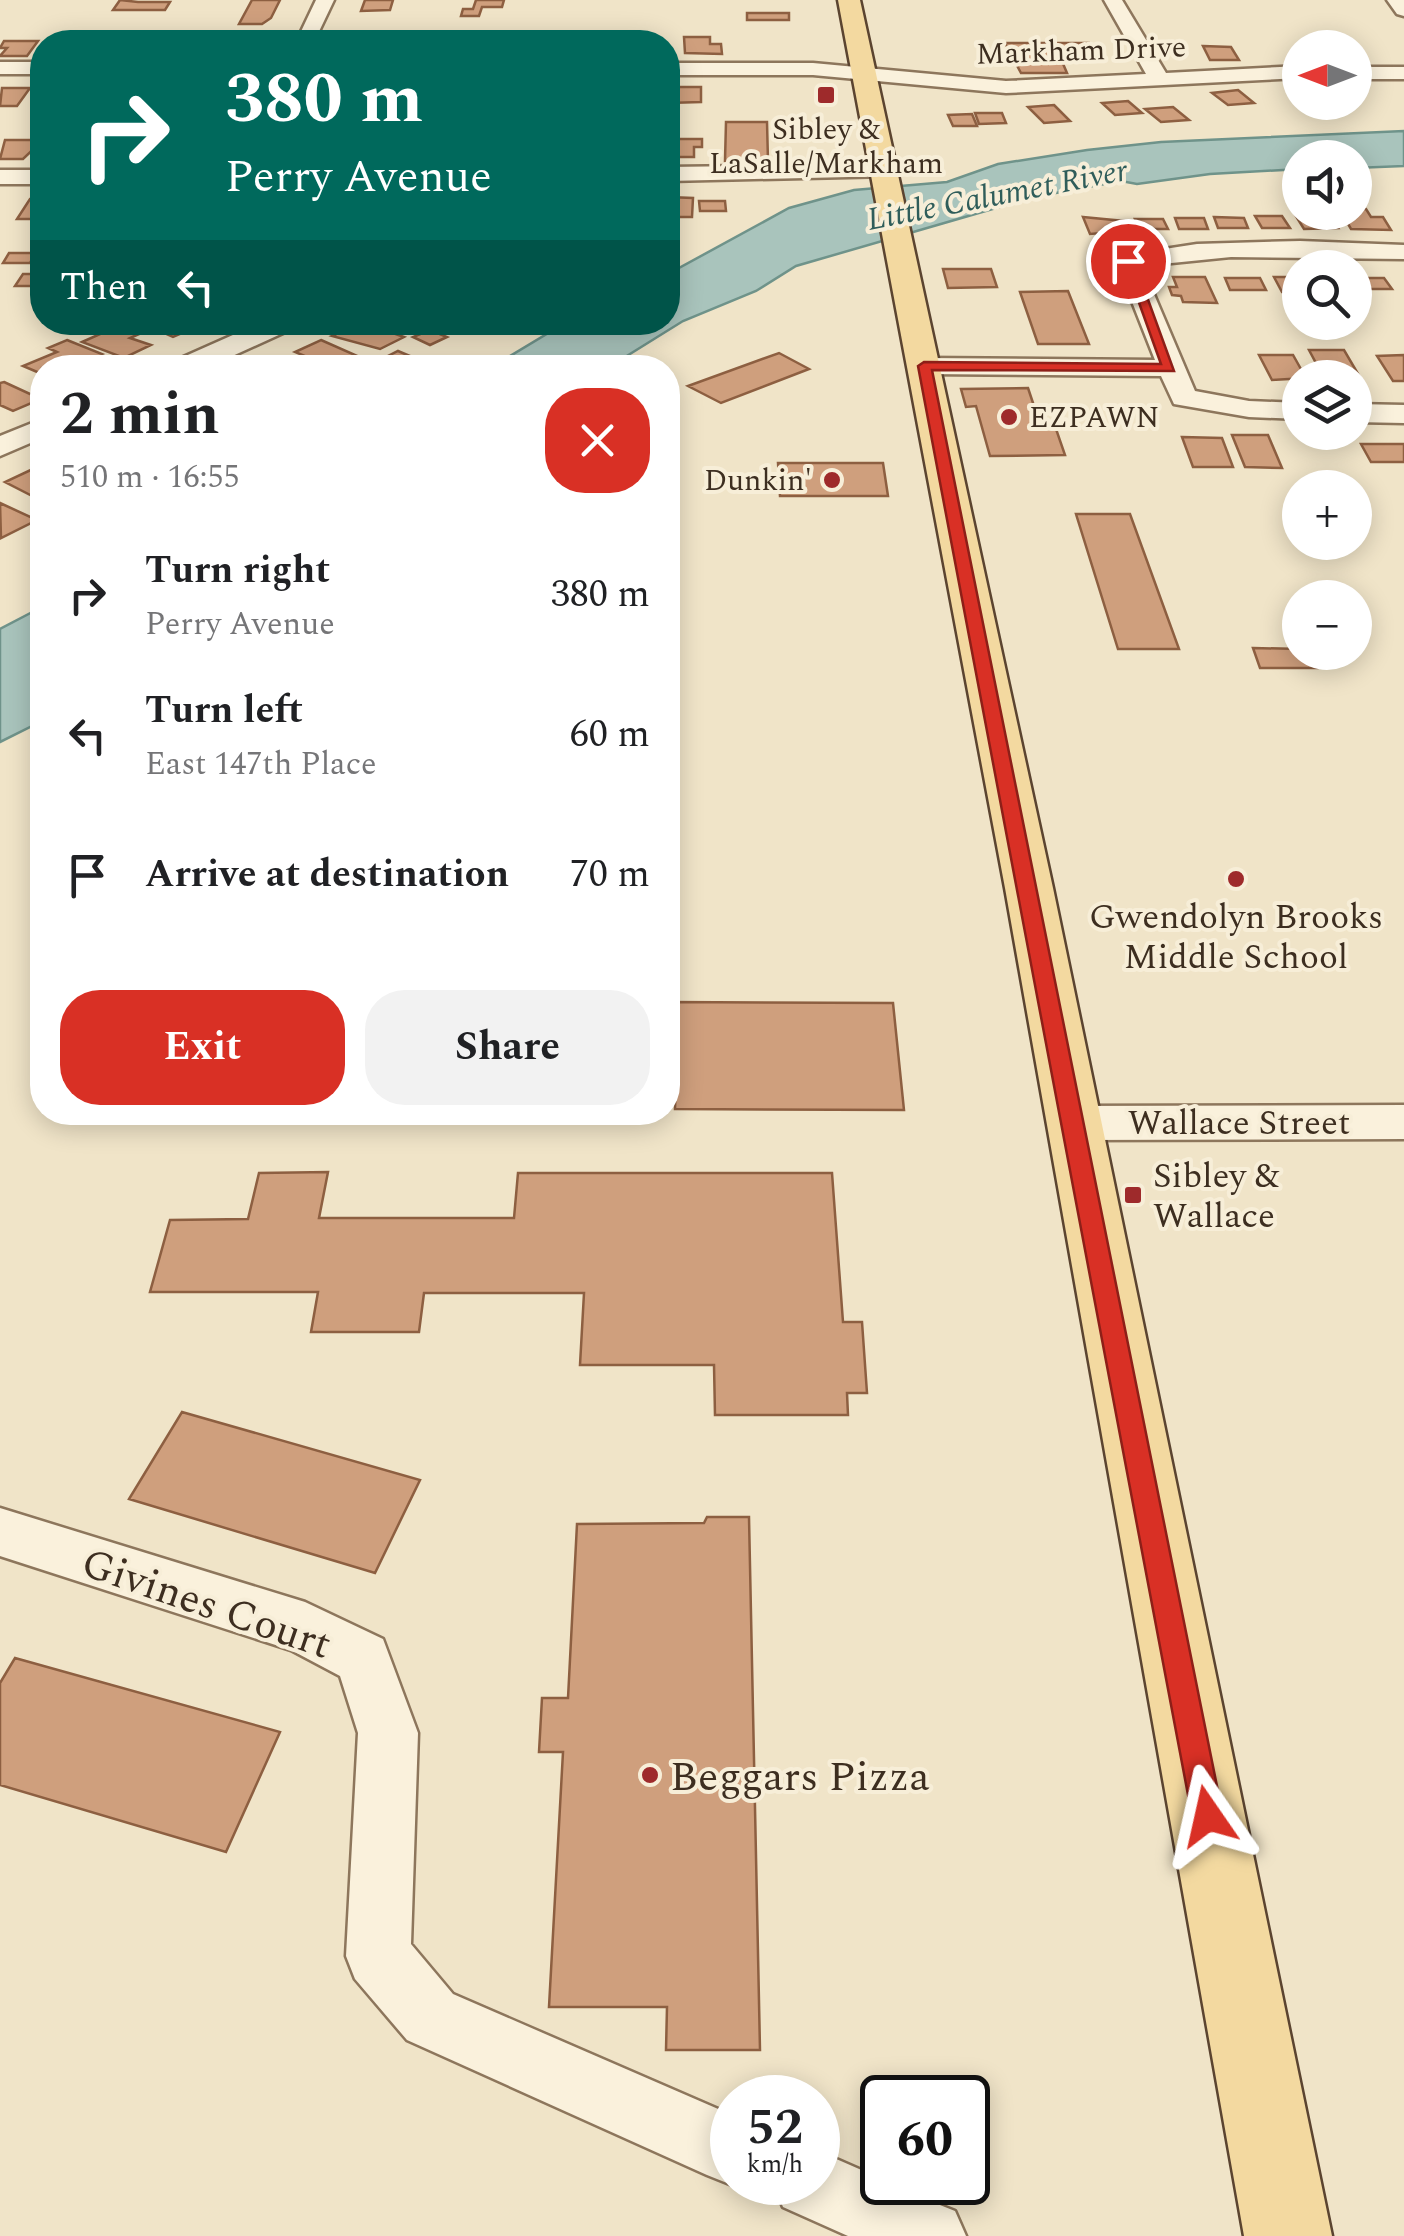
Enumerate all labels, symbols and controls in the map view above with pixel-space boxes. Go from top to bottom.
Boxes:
street label: Markham Drive [975,24,1187,78]
north arrow [1282,30,1372,120]
map controls [1282,30,1372,670]
text: 380 m [225,47,423,153]
icon: right [60,70,190,200]
marker: Sibley & LaSalle/Markham [815,84,837,106]
place label: Sibley & LaSalle/Markham [709,107,943,187]
button: sound [1282,140,1372,230]
text: Perry Avenue [225,143,492,212]
water label: Little Calumet River [863,146,1133,245]
pin [1086,219,1171,304]
icon: arrive [1101,234,1156,289]
button: search [1282,250,1372,340]
text: Then [60,259,148,317]
icon: left [168,260,223,315]
button: layers [1282,360,1372,450]
text: 2 min [60,369,220,461]
button: close [545,388,650,493]
place label: EZPAWN [1029,395,1159,441]
marker: EZPAWN [998,406,1020,428]
text: 510 m · 16:55 [60,453,240,502]
place label: Dunkin' [704,458,812,504]
marker: Dunkin' [821,469,843,491]
button: + [1282,470,1372,560]
text: Turn right [145,542,330,600]
text: 380 m [551,566,650,624]
icon: right [60,568,115,623]
button: − [1282,580,1372,670]
text: Perry Avenue [145,600,335,649]
text: Turn left [145,682,303,740]
text: 60 m [570,706,650,764]
icon: left [60,708,115,763]
text: East 147th Place [145,740,377,789]
text: Arrive at destination [145,846,509,904]
text: 70 m [570,846,650,904]
icon: arrive [60,848,115,903]
marker: Gwendolyn Brooks Middle School [1225,868,1247,890]
place label: Gwendolyn Brooks Middle School [1089,891,1383,984]
button: Exit [60,990,345,1105]
button: Share [365,990,650,1105]
street label: Wallace Street [1128,1097,1350,1150]
place label: Sibley & Wallace [1153,1150,1280,1243]
marker: Sibley & Wallace [1122,1184,1144,1206]
street label: Givines Court [73,1532,340,1677]
place label: Beggars Pizza [670,1746,930,1809]
marker: Beggars Pizza [639,1764,661,1786]
position arrow [1156,1764,1260,1868]
speed limit sign: 60 [860,2075,990,2205]
text: 52 [747,2090,803,2166]
text: km/h [747,2146,803,2184]

